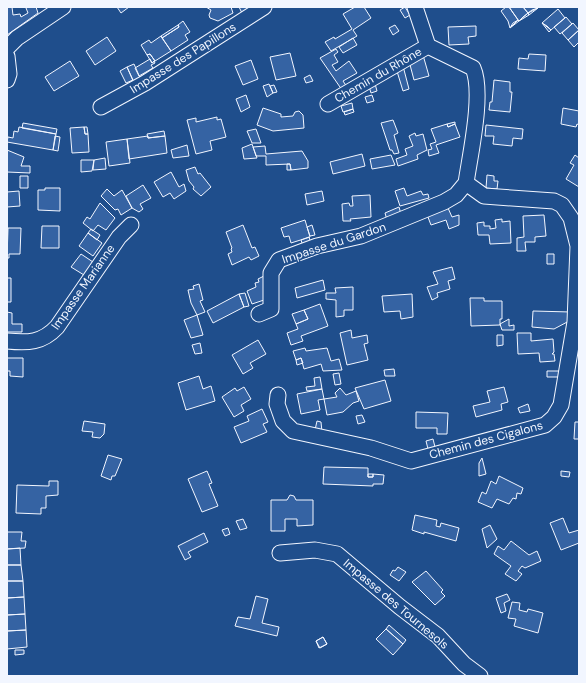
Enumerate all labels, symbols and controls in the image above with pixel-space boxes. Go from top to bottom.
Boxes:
street label: Impasse des Papillons [127,19,239,97]
street label: Chemin du Rhône [331,43,425,107]
street label: Impasse du Gardon [280,219,388,267]
street label: Impasse Marianne [48,241,119,333]
street label: Chemin des Cigalons [427,417,545,463]
street label: Impasse des Tournesols [340,555,452,653]

